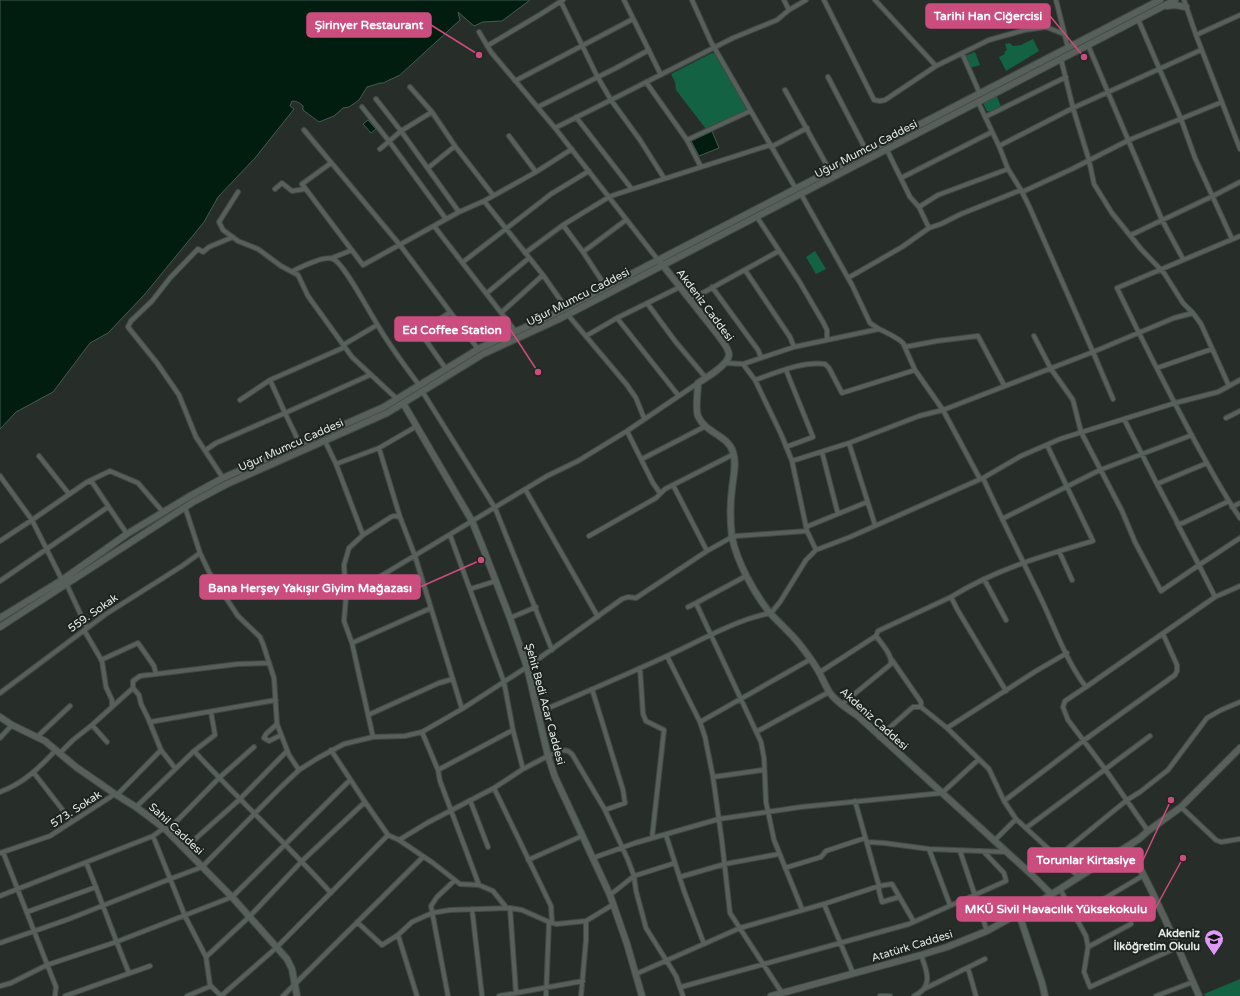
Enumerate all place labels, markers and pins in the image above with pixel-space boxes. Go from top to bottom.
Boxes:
callout: Tarihi Han Ciğercisi [926,4,1050,28]
callout: Şirinyer Restaurant [307,13,431,37]
callout: Ed Coffee Station [395,317,510,341]
callout: Bana Herşey Yakışır Giyim Mağazası [200,575,420,599]
callout: Torunlar Kirtasiye [1028,848,1143,872]
callout: MKÜ Sivil Havacılık Yüksekokulu [957,897,1155,921]
place label: Akdeniz İlköğretim Okulu [1114,927,1201,954]
school or university icon: Akdeniz İlköğretim Okulu [1203,928,1225,956]

